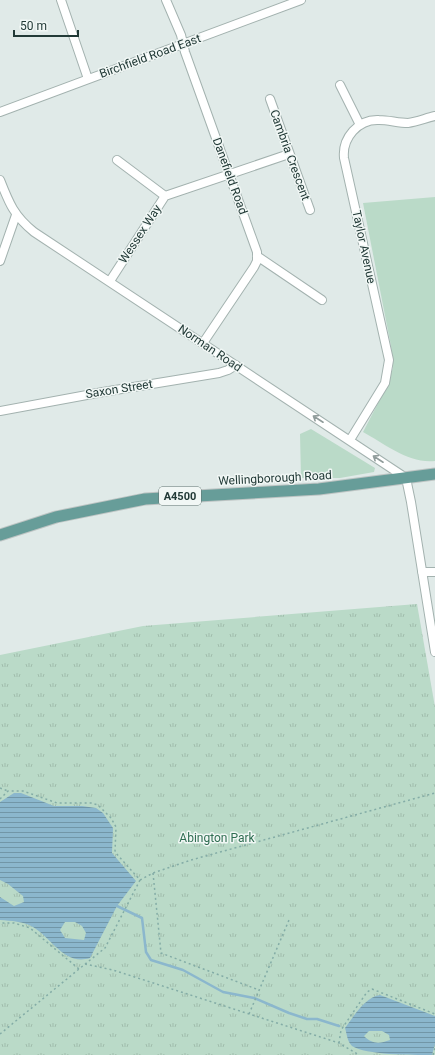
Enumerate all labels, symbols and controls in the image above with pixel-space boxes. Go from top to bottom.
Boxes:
scale bar [14,12,78,38]
text: 50 m [20,19,47,33]
street label: Birchfield Road East [97,31,203,81]
street label: Cambria Crescent [267,108,313,202]
street label: Danefield Road [210,136,250,216]
street label: Wessex Way [116,202,164,266]
street label: Taylor Avenue [349,209,379,285]
street label: Norman Road [176,322,244,374]
street label: Saxon Street [85,377,154,401]
one-way arrow [313,415,324,423]
one-way arrow [373,455,384,463]
street label: Wellingborough Road [218,468,332,488]
road number: A4500 [159,487,201,505]
park label: Abington Park [179,831,256,845]

